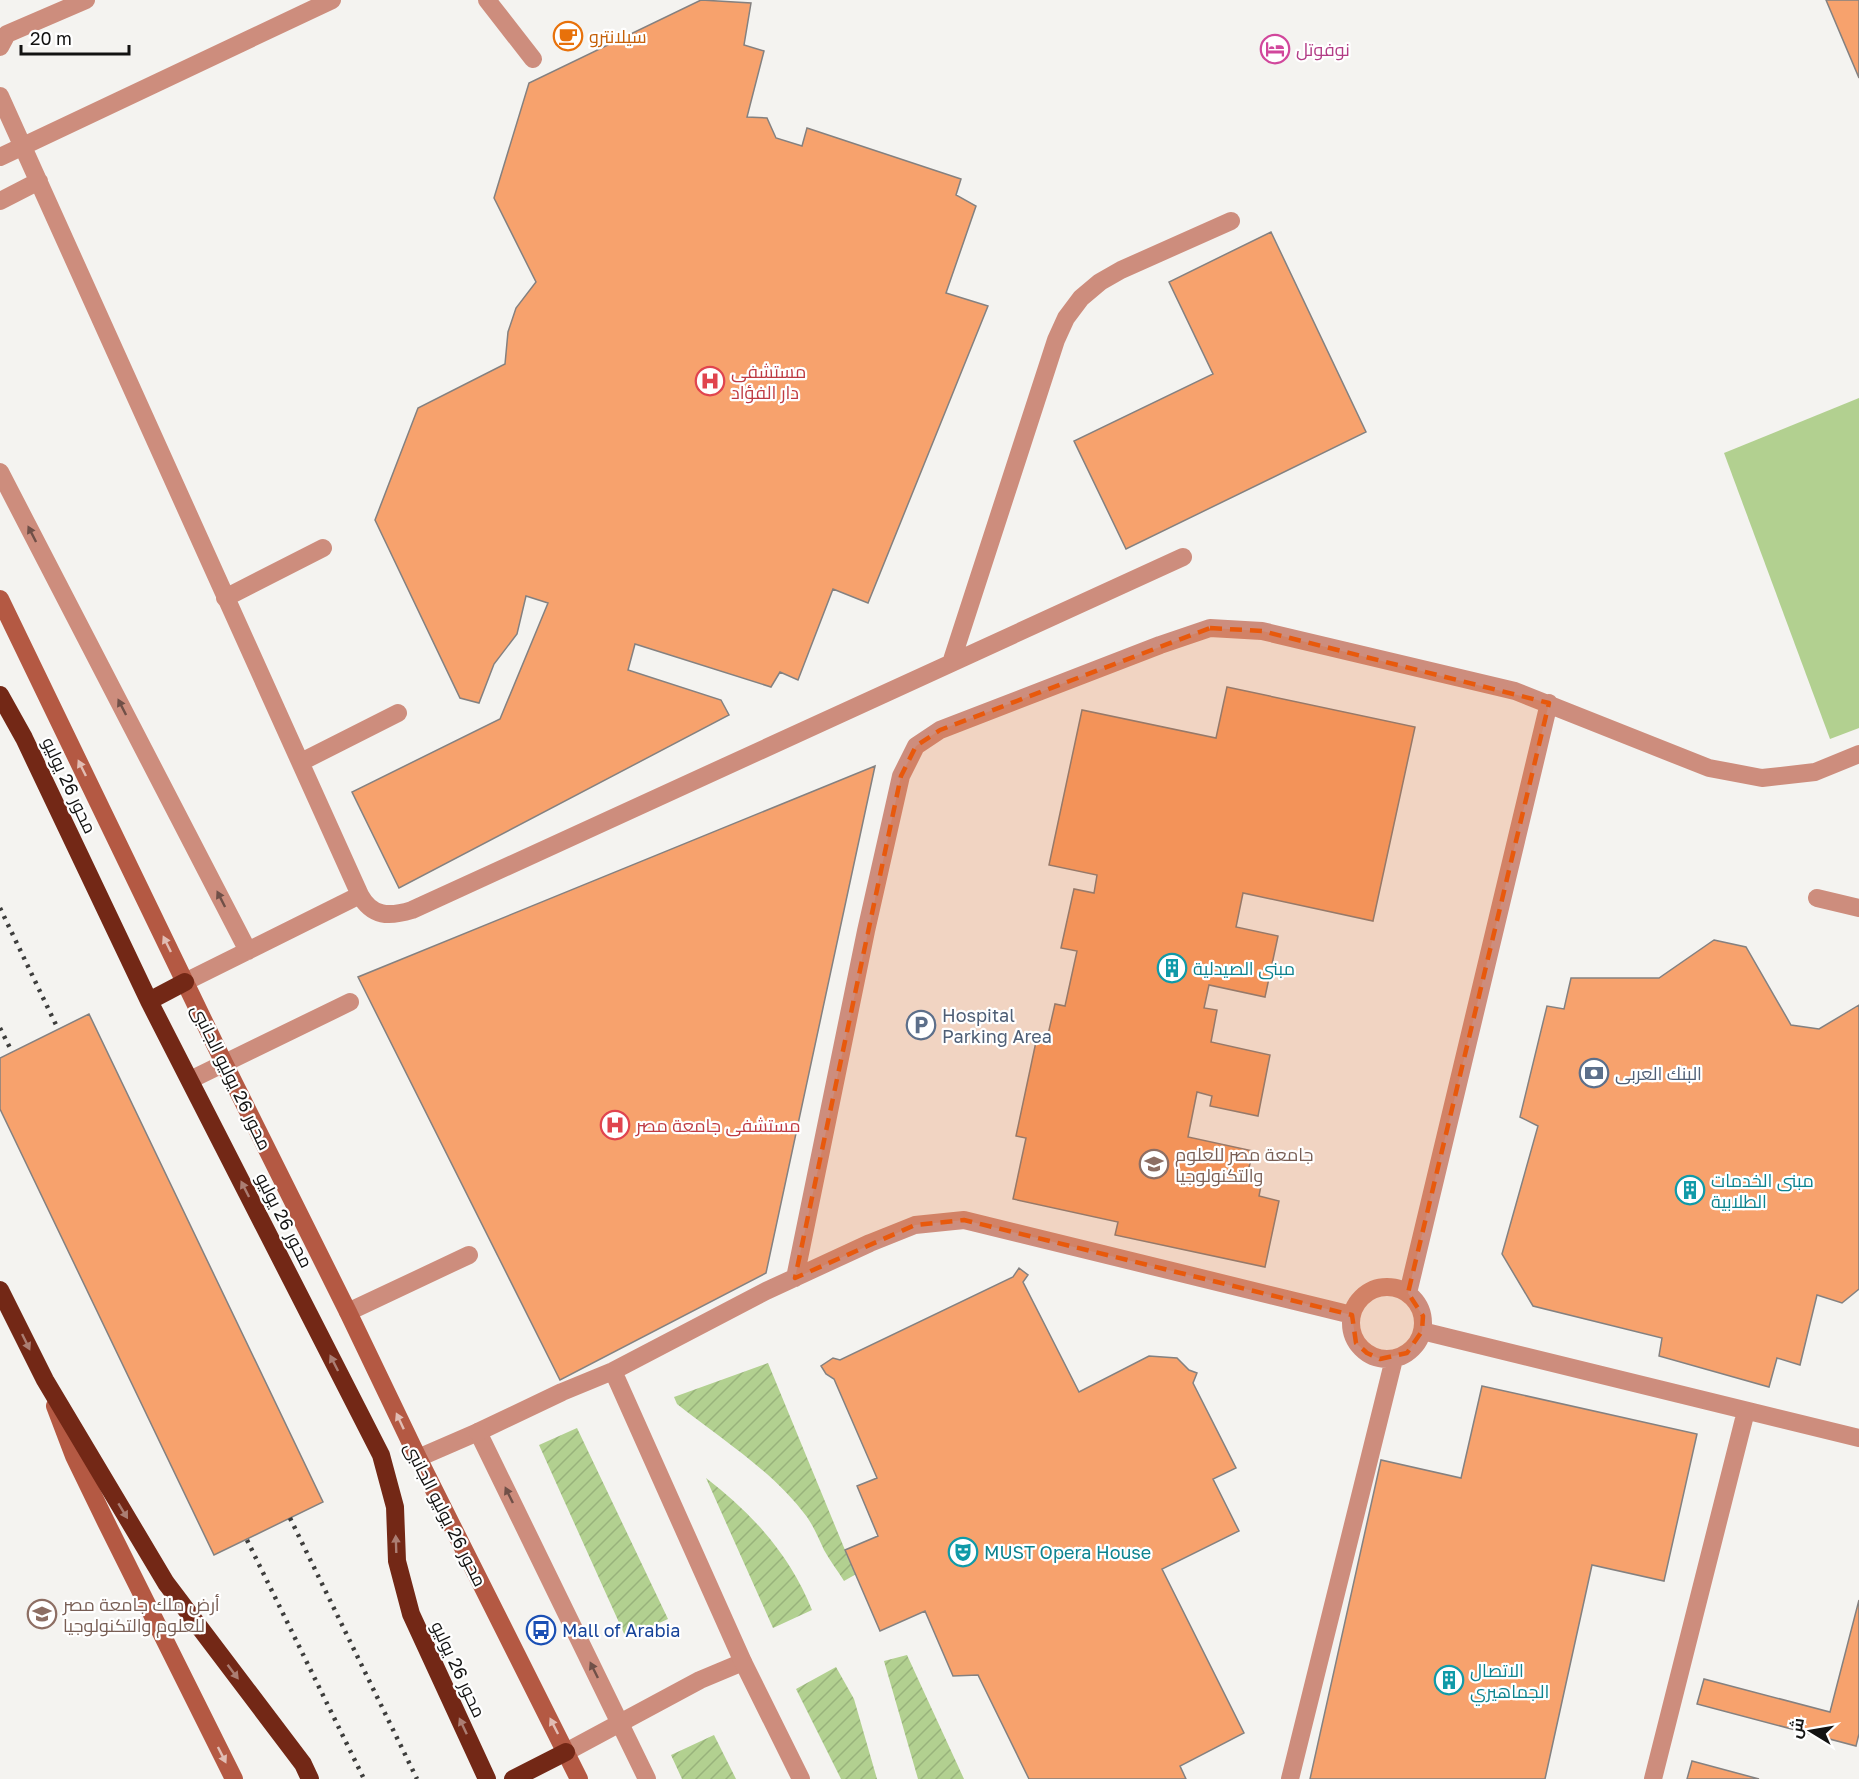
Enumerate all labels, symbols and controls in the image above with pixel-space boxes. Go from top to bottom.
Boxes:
scale bar [21,18,129,56]
cafe icon: سيلانترو [552,20,584,52]
place label: سيلانترو [589,25,647,48]
text: 20 m [30,27,72,49]
hotel icon: نوفوتل [1259,33,1291,65]
place label: نوفوتل [1296,38,1350,61]
place label: مستشفى دار الفؤاد [731,360,806,404]
hospital icon: مستشفى دار الفؤاد [694,365,726,397]
one-way arrow [27,525,37,542]
one-way arrow [117,699,127,716]
street label: محور 26 يوليو [37,733,102,837]
one-way arrow [77,760,86,777]
one-way arrow [216,890,226,907]
one-way arrow [162,935,172,953]
building icon: مبنى الصيدلية [1156,952,1188,984]
place label: مبنى الصيدلية [1193,957,1295,980]
street label: محور 26 يوليو الجانبى [186,1001,277,1154]
place label: Hospital Parking Area [942,1004,1052,1047]
parking icon: Hospital Parking Area [905,1009,937,1041]
bank icon: البنك العربى [1578,1057,1610,1089]
place label: البنك العربى [1615,1062,1702,1085]
hospital icon: مستشفى جامعة مصر [599,1109,631,1141]
place label: مستشفى جامعة مصر [635,1114,801,1137]
place label: جامعة مصر للعلوم والتكنولوجيا [1175,1143,1314,1187]
school or university icon: جامعة مصر للعلوم والتكنولوجيا [1138,1148,1170,1180]
street label: محور 26 يوليو [251,1169,318,1272]
place label: مبنى الخدمات الطلابية [1711,1169,1814,1212]
building icon: مبنى الخدمات الطلابية [1674,1174,1706,1206]
one-way arrow [240,1180,250,1197]
one-way arrow [21,1334,31,1351]
one-way arrow [329,1354,338,1371]
one-way arrow [395,1413,404,1430]
street label: محور 26 يوليو الجانبى [399,1438,492,1590]
one-way arrow [504,1486,513,1503]
one-way arrow [118,1503,128,1520]
one-way arrow [392,1535,401,1554]
theatre icon: MUST Opera House [947,1536,979,1568]
place label: MUST Opera House [984,1541,1151,1563]
place label: أرض ملك جامعة مصر للعلوم والتكنولوجيا [62,1593,220,1638]
school or university icon: أرض ملك جامعة مصر للعلوم والتكنولوجيا [26,1598,58,1630]
bus stop icon: Mall of Arabia [525,1614,557,1646]
street label: محور 26 يوليو [426,1617,491,1721]
place label: Mall of Arabia [562,1619,681,1641]
place label: الاتصال الجماهيري [1470,1659,1549,1706]
one-way arrow [589,1661,598,1678]
one-way arrow [227,1664,239,1680]
building icon: الاتصال الجماهيري [1433,1664,1465,1696]
north arrow [1781,1701,1841,1761]
text: ش [1785,1716,1808,1740]
one-way arrow [458,1717,467,1734]
one-way arrow [549,1718,558,1735]
one-way arrow [217,1747,227,1764]

